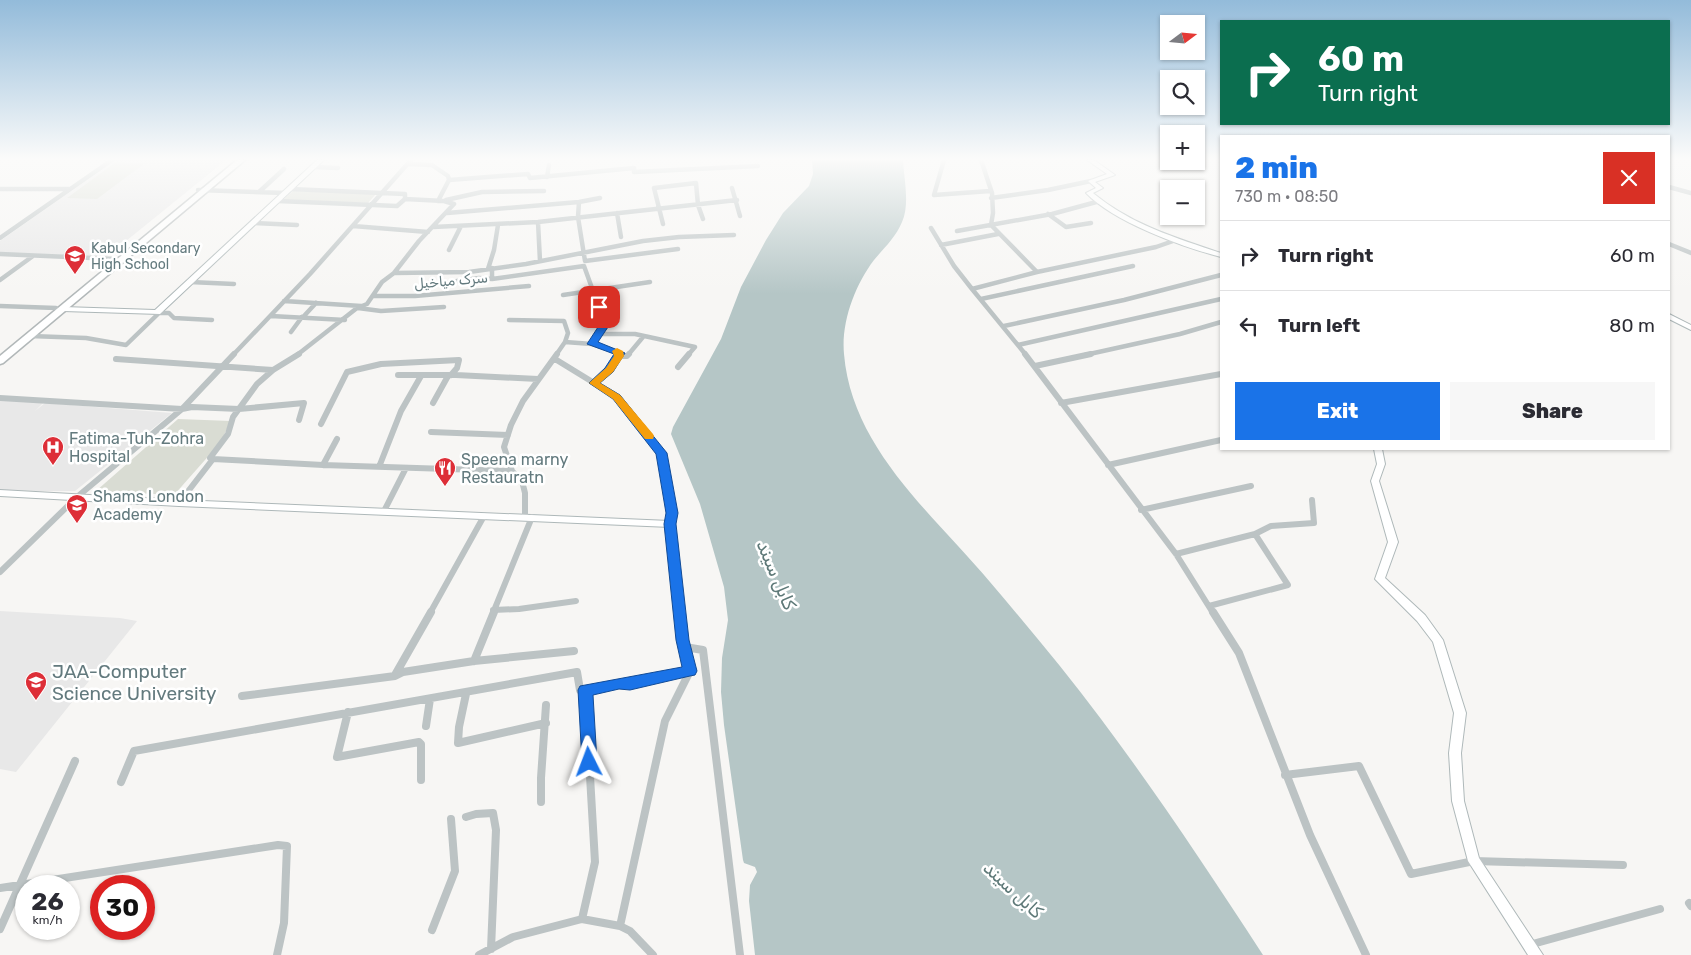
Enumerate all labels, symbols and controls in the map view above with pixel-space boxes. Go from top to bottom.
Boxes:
north arrow [1160,15,1205,60]
map controls [1160,15,1205,225]
text: 60 m [1318,38,1404,80]
icon: right [1235,40,1300,105]
button: search [1160,70,1205,115]
text: Turn right [1318,80,1418,107]
button: + [1160,125,1205,170]
text: 2 min [1235,150,1318,186]
button: close [1603,152,1655,204]
button: − [1160,180,1205,225]
text: 730 m · 08:50 [1235,187,1338,206]
place label: Kabul Secondary High School [91,240,201,273]
icon: right [1235,242,1263,270]
school or university icon: Kabul Secondary High School [63,244,87,275]
text: Turn right [1278,244,1373,267]
text: 60 m [1610,244,1655,267]
street label: سرک میاخیل [413,269,489,293]
pin [578,286,620,328]
icon: arrive [585,293,613,321]
icon: left [1235,312,1263,340]
text: Turn left [1278,314,1360,337]
text: 80 m [1609,314,1655,337]
button: Exit [1235,382,1440,440]
button: Share [1450,382,1655,440]
place label: Fatima-Tuh-Zohra Hospital [69,429,204,466]
hospital icon: Fatima-Tuh-Zohra Hospital [41,435,65,466]
place label: Speena marny Restauratn [461,450,568,487]
restaurant icon: Speena marny Restauratn [433,456,457,487]
place label: Shams London Academy [93,487,204,524]
school or university icon: Shams London Academy [65,493,89,524]
water label: کابل سيند [752,537,800,613]
place label: JAA-Computer Science University [52,660,217,705]
school or university icon: JAA-Computer Science University [24,670,48,701]
position arrow [562,735,614,787]
water label: کابل سيند [979,857,1047,923]
speed limit sign: 30 [90,875,155,940]
text: 26 [31,887,64,916]
text: km/h [33,913,62,927]

